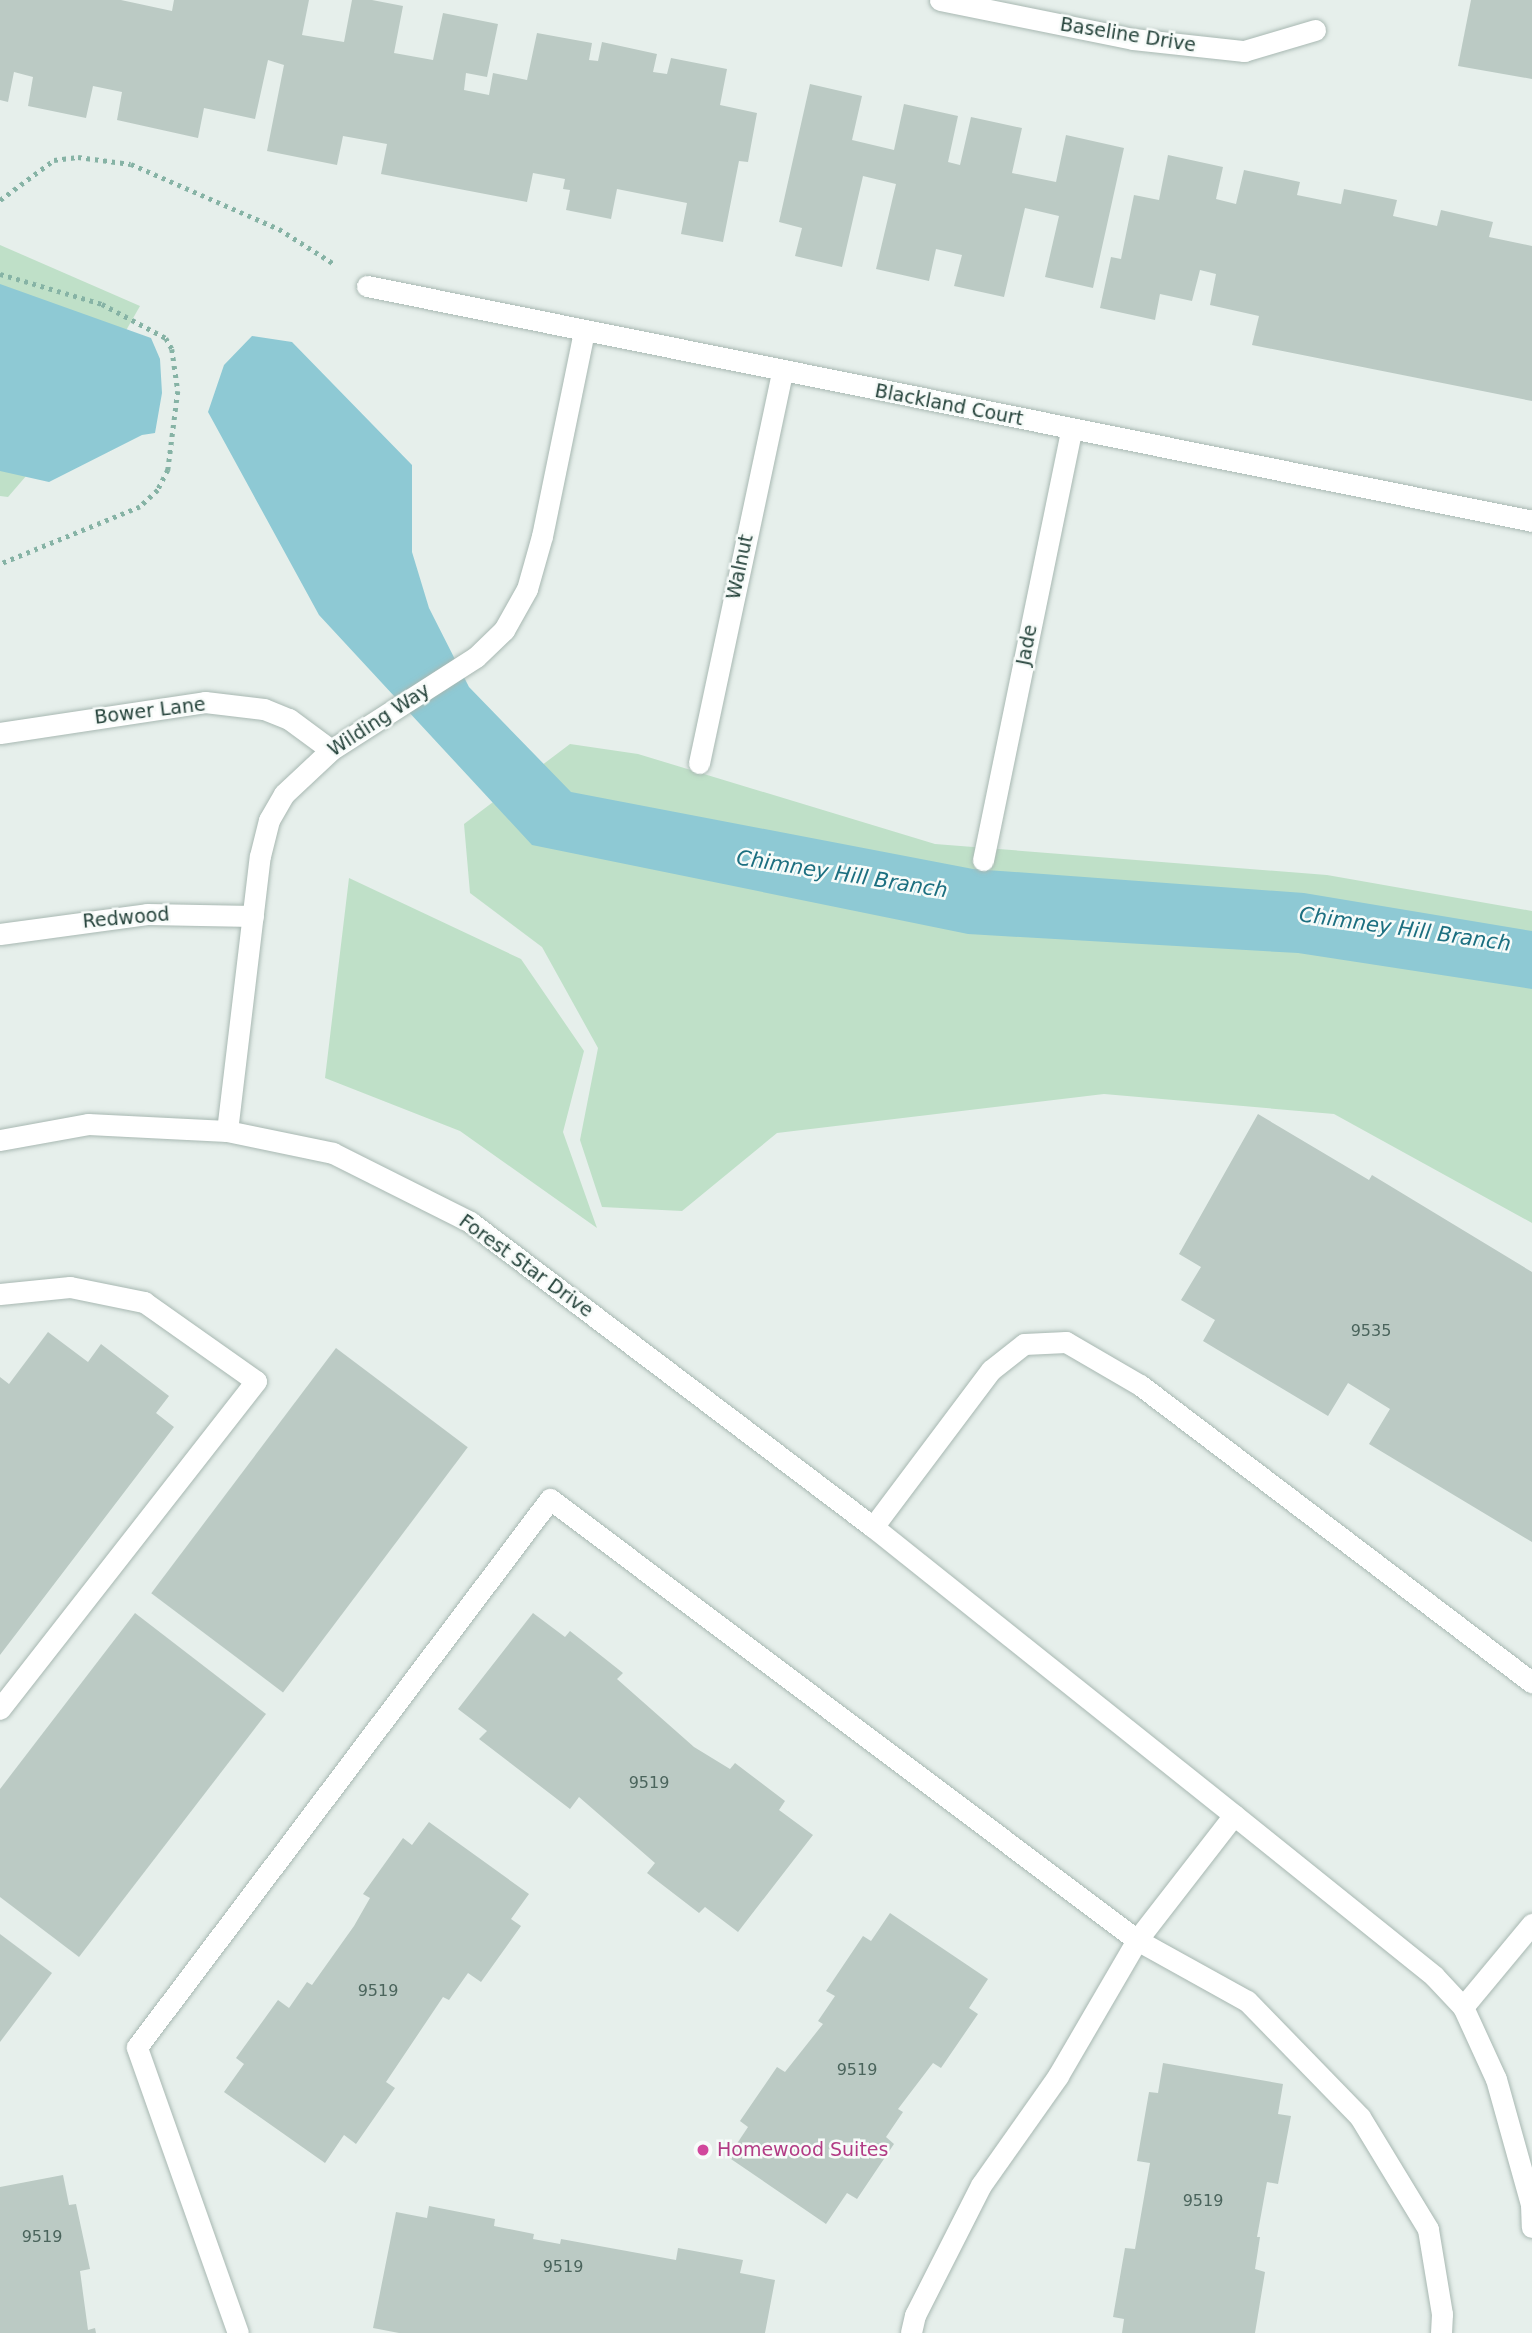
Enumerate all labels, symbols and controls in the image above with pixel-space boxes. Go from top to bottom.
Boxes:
street label: Baseline Drive [1058,13,1198,57]
street label: Blackland Court [873,379,1025,431]
street label: Walnut [722,532,758,602]
street label: Jade [1012,623,1042,667]
street label: Wilding Way [324,679,434,761]
street label: Bower Lane [93,693,207,729]
water label: Chimney Hill Branch [735,845,949,903]
water label: Chimney Hill Branch [1297,902,1513,956]
street label: Redwood [82,903,170,933]
street label: Forest Star Drive [455,1210,597,1322]
house number: 9535 [1351,1321,1391,1341]
house number: 9519 [629,1773,669,1793]
house number: 9519 [358,1981,398,2001]
house number: 9519 [837,2060,877,2080]
place label: Homewood Suites [717,2139,888,2161]
marker: Homewood Suites [695,2142,711,2158]
house number: 9519 [1183,2191,1223,2211]
house number: 9519 [22,2227,62,2247]
house number: 9519 [543,2257,583,2277]

